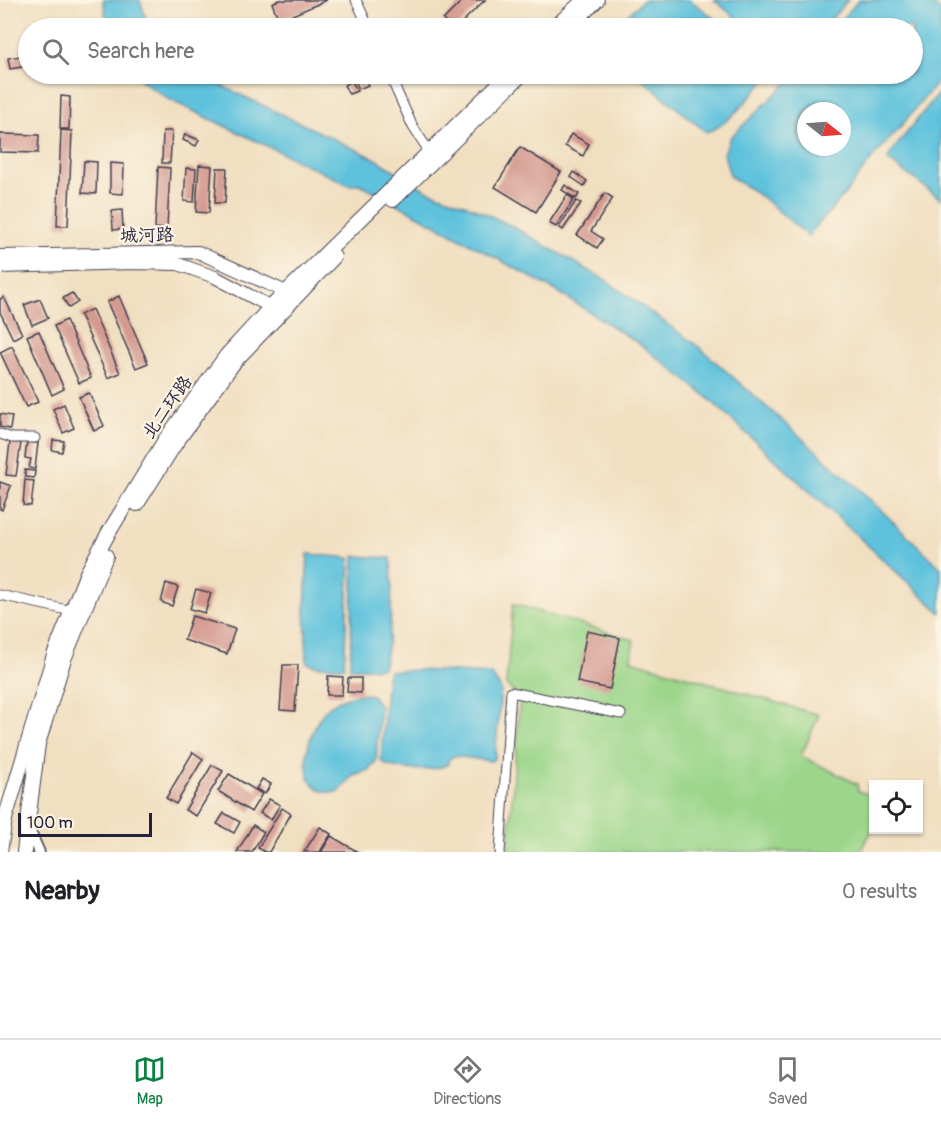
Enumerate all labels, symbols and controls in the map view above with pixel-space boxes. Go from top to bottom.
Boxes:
search box [18,18,923,84]
icon: search [39,35,72,68]
text: Search here [87,37,194,65]
north arrow [797,102,851,156]
street label: 城河路 [120,224,174,247]
street label: 北二环路 [137,371,197,443]
map controls [869,780,923,834]
button: locate [869,780,923,834]
scale bar [18,810,152,838]
text: 100 m [27,813,73,833]
text: Nearby [24,875,100,907]
text: 0 results [842,879,917,904]
tab: Map [133,1053,166,1109]
tab: Directions [433,1053,501,1109]
tab: Saved [768,1053,808,1109]

